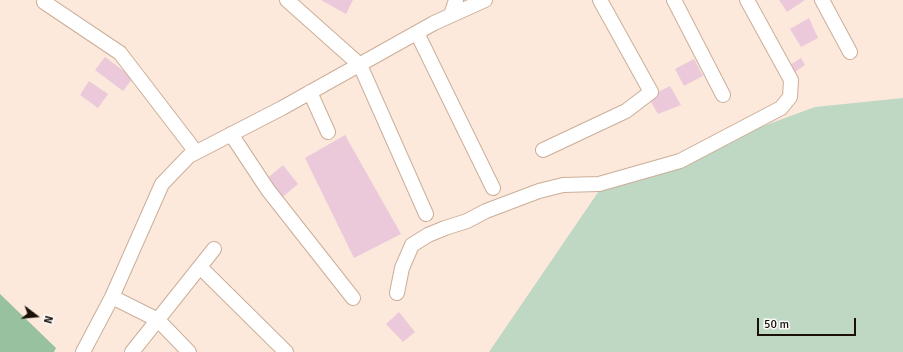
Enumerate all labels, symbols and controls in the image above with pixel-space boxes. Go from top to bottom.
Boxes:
north arrow [16,296,56,336]
scale bar [759,310,858,336]
text: N [41,314,55,325]
text: 50 m [764,317,789,332]

